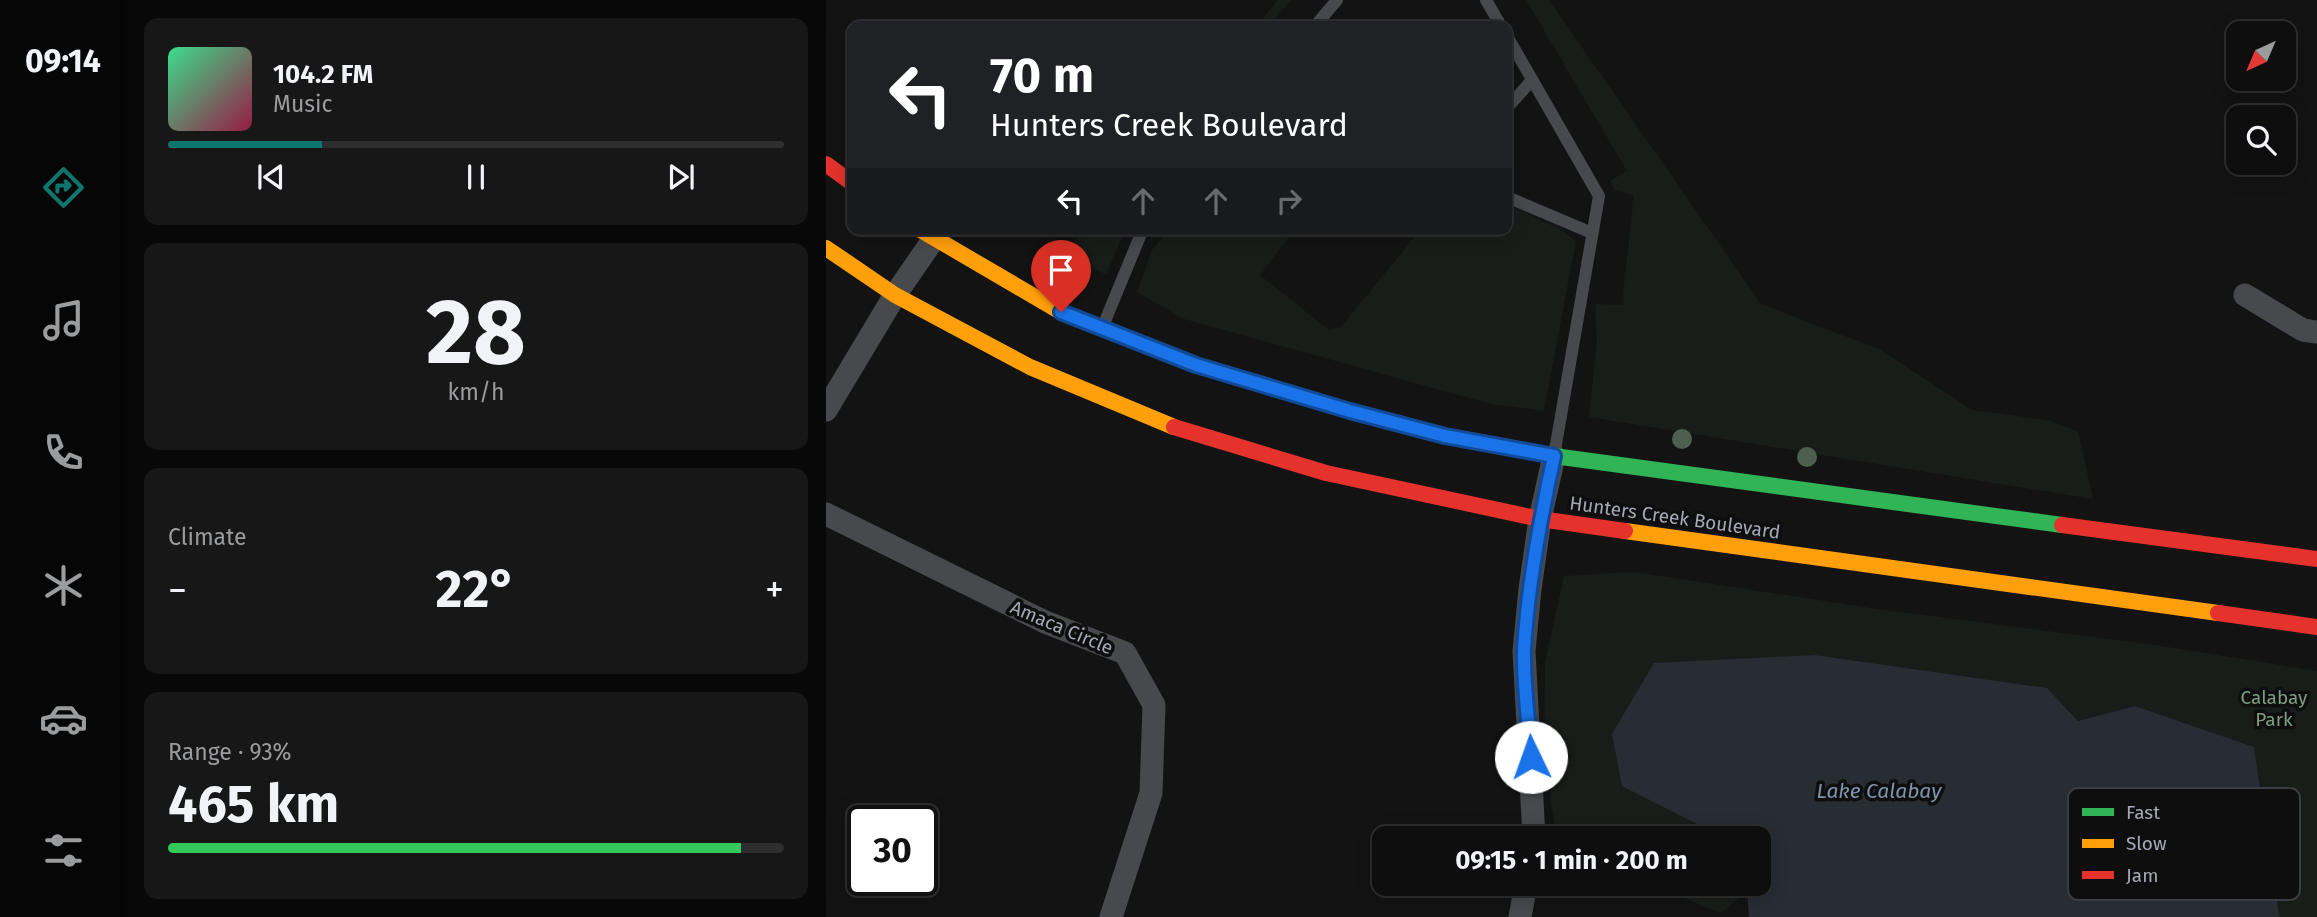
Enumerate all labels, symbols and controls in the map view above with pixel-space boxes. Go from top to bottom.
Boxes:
north arrow [2226,21,2296,91]
map controls [2226,21,2296,175]
text: 09:14 [25,42,101,80]
text: 70 m [990,46,1094,105]
icon: left [875,49,966,140]
text: 104.2 FM [273,59,373,90]
text: Music [273,90,333,118]
button: search [2226,105,2296,175]
text: Hunters Creek Boulevard [990,106,1348,144]
icon: previous [252,158,290,196]
icon: pause [457,158,495,196]
icon: next [662,158,700,196]
icon: directions [39,163,88,212]
icon: left [1051,182,1089,220]
icon: ahead [1124,182,1162,220]
icon: ahead [1197,182,1235,220]
icon: right [1270,182,1308,220]
pin [1031,240,1091,312]
icon: arrive [1042,251,1080,289]
text: 28 [426,278,526,387]
icon: music [39,296,88,345]
text: km/h [448,378,504,406]
icon: phone [39,428,88,477]
street label: Hunters Creek Boulevard [1568,491,1782,544]
text: Climate [168,523,247,551]
text: 22° [436,558,516,621]
icon: climate [39,561,88,610]
text: − [168,567,187,613]
text: + [765,567,784,613]
street label: Amaca Circle [1007,595,1117,659]
park label: Calabay Park [2241,686,2308,731]
icon: car [39,694,88,743]
position arrow [1494,720,1568,794]
text: Range · 93% [168,738,292,766]
text: 465 km [168,773,339,836]
water label: Lake Calabay [1817,778,1942,804]
legend [2068,788,2300,900]
text: Fast [2126,801,2160,824]
speed limit sign: 30 [847,805,938,896]
icon: filters [39,826,88,875]
text: Slow [2126,832,2167,855]
text: 09:15 · 1 min · 200 m [1455,845,1688,876]
text: Jam [2126,864,2158,887]

